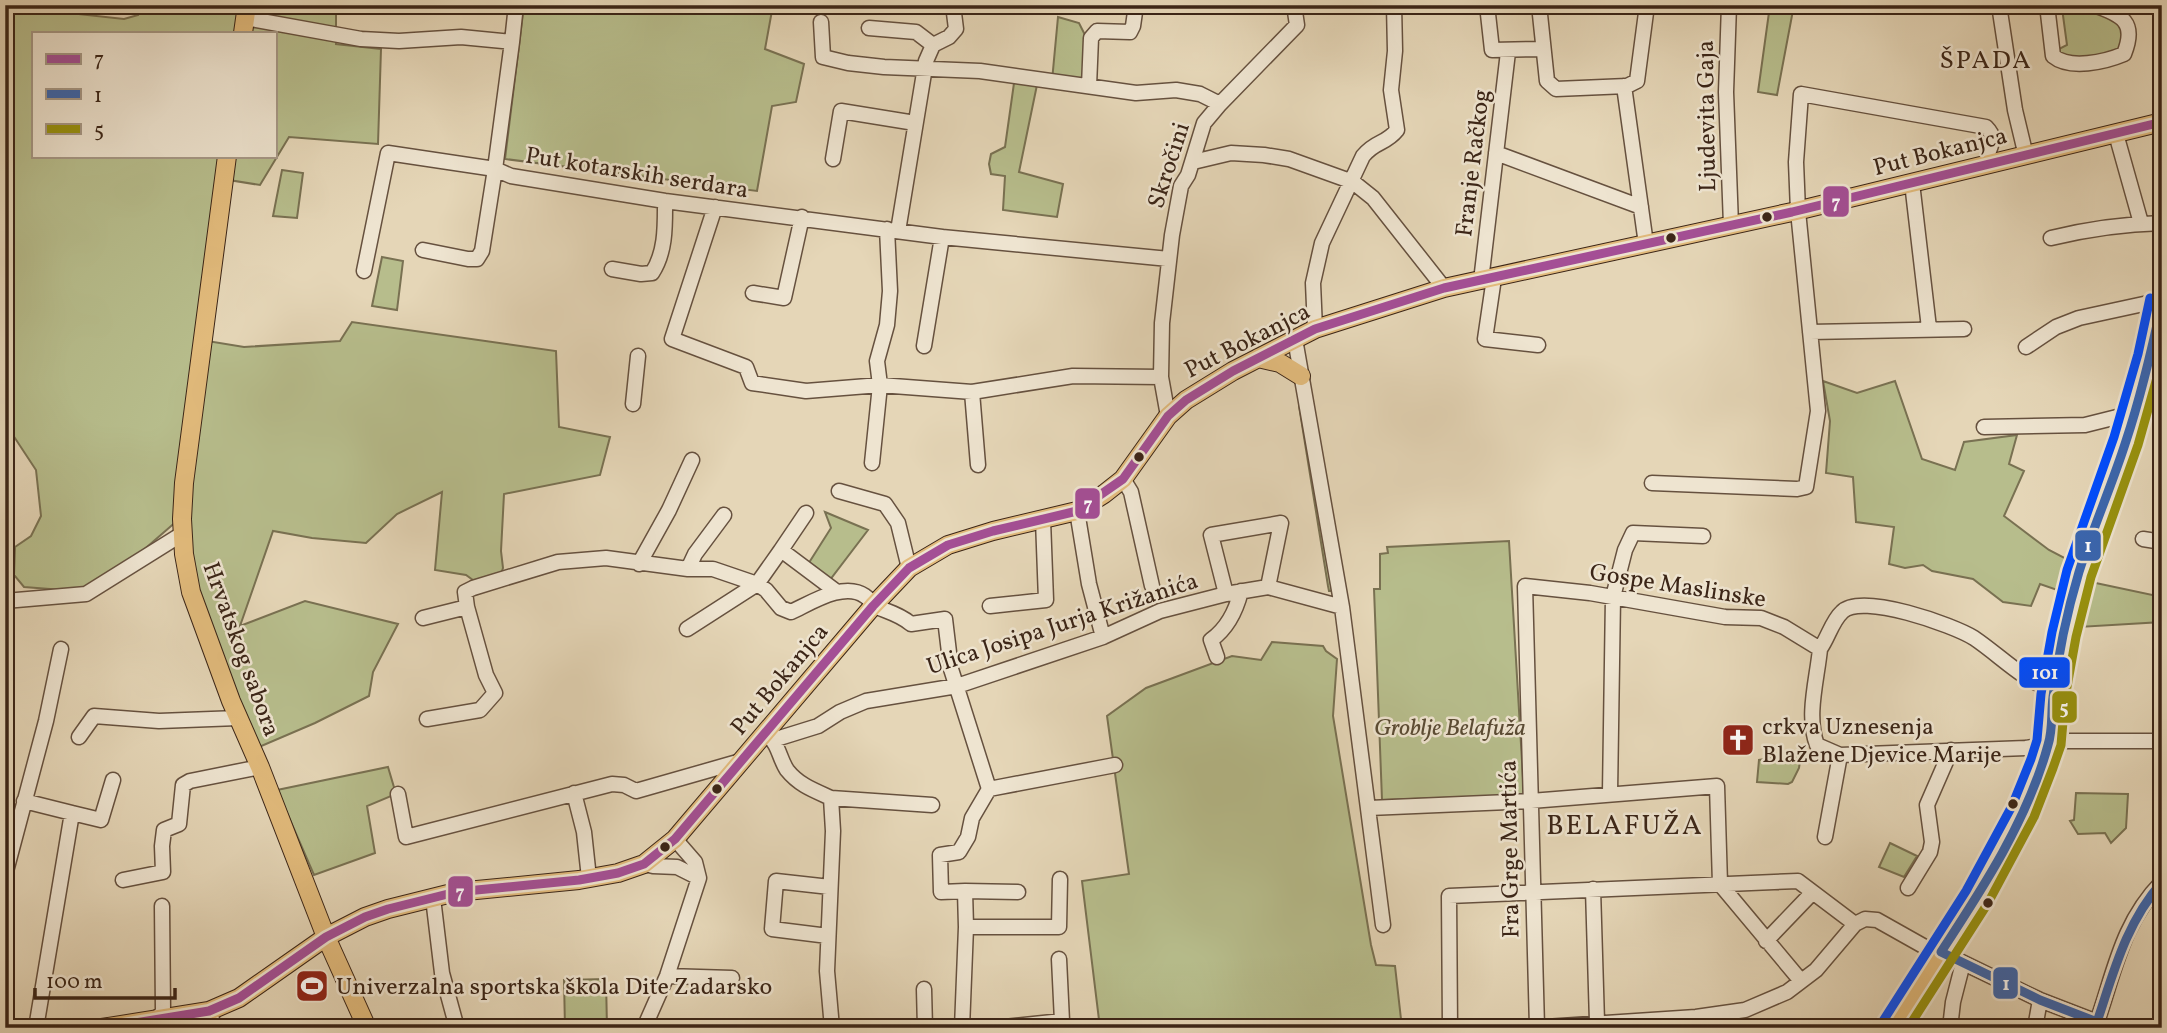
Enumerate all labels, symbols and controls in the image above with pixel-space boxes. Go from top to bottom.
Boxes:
legend [32,32,276,158]
street label: Ljudevita Gaja [1690,40,1726,192]
district label: ŠPADA [1939,43,2033,79]
text: 7 [94,46,104,75]
text: 1 [94,82,102,111]
street label: Franje Račkog [1448,88,1500,239]
text: 5 [94,116,104,145]
street label: Skročini [1140,118,1200,213]
street label: Put Bokanjca [1870,120,2011,186]
street label: Put kotarskih serdara [523,140,751,208]
line badge: 7 [1822,185,1850,218]
text: 7 [1831,190,1841,216]
unlabelled marker [1760,210,1774,224]
unlabelled marker [1664,231,1678,245]
street label: Put Bokanjca [1179,296,1317,388]
unlabelled marker [1132,450,1146,464]
line badge: 7 [1074,487,1101,520]
text: 7 [1083,492,1093,518]
line badge: 1 [2074,529,2102,562]
text: 1 [2084,534,2092,560]
street label: Gospe Maslinske [1587,556,1768,618]
street label: Hrvatskog sabora [193,558,288,742]
street label: Ulica Josipa Jurja Križanića [923,565,1203,685]
street label: Put Bokanjca [723,617,838,744]
line badge: 101 [2018,656,2071,689]
text: 101 [2032,661,2058,687]
line badge: 5 [2051,690,2078,724]
text: 5 [2059,696,2069,722]
place label: crkva Uznesenja Blažene Djevice Marije [1762,711,2002,773]
park label: Groblje Belafuža [1374,712,1526,746]
church icon: crkva Uznesenja Blažene Djevice Marije [1719,721,1757,759]
street label: Fra Grge Martića [1492,760,1530,938]
unlabelled marker [710,782,724,796]
unlabelled marker [2006,797,2020,811]
district label: BELAFUŽA [1546,807,1704,846]
unlabelled marker [658,840,672,854]
line badge: 7 [447,875,474,908]
text: 7 [455,880,465,906]
unlabelled marker [1981,896,1995,910]
scale bar [35,956,175,1000]
line badge: 1 [1992,966,2019,1000]
sports icon: Univerzalna sportska škola Dite Zadarsko [293,967,331,1005]
text: 100 m [46,968,103,997]
place label: Univerzalna sportska škola Dite Zadarsko [336,971,772,1005]
text: 1 [2002,972,2010,998]

